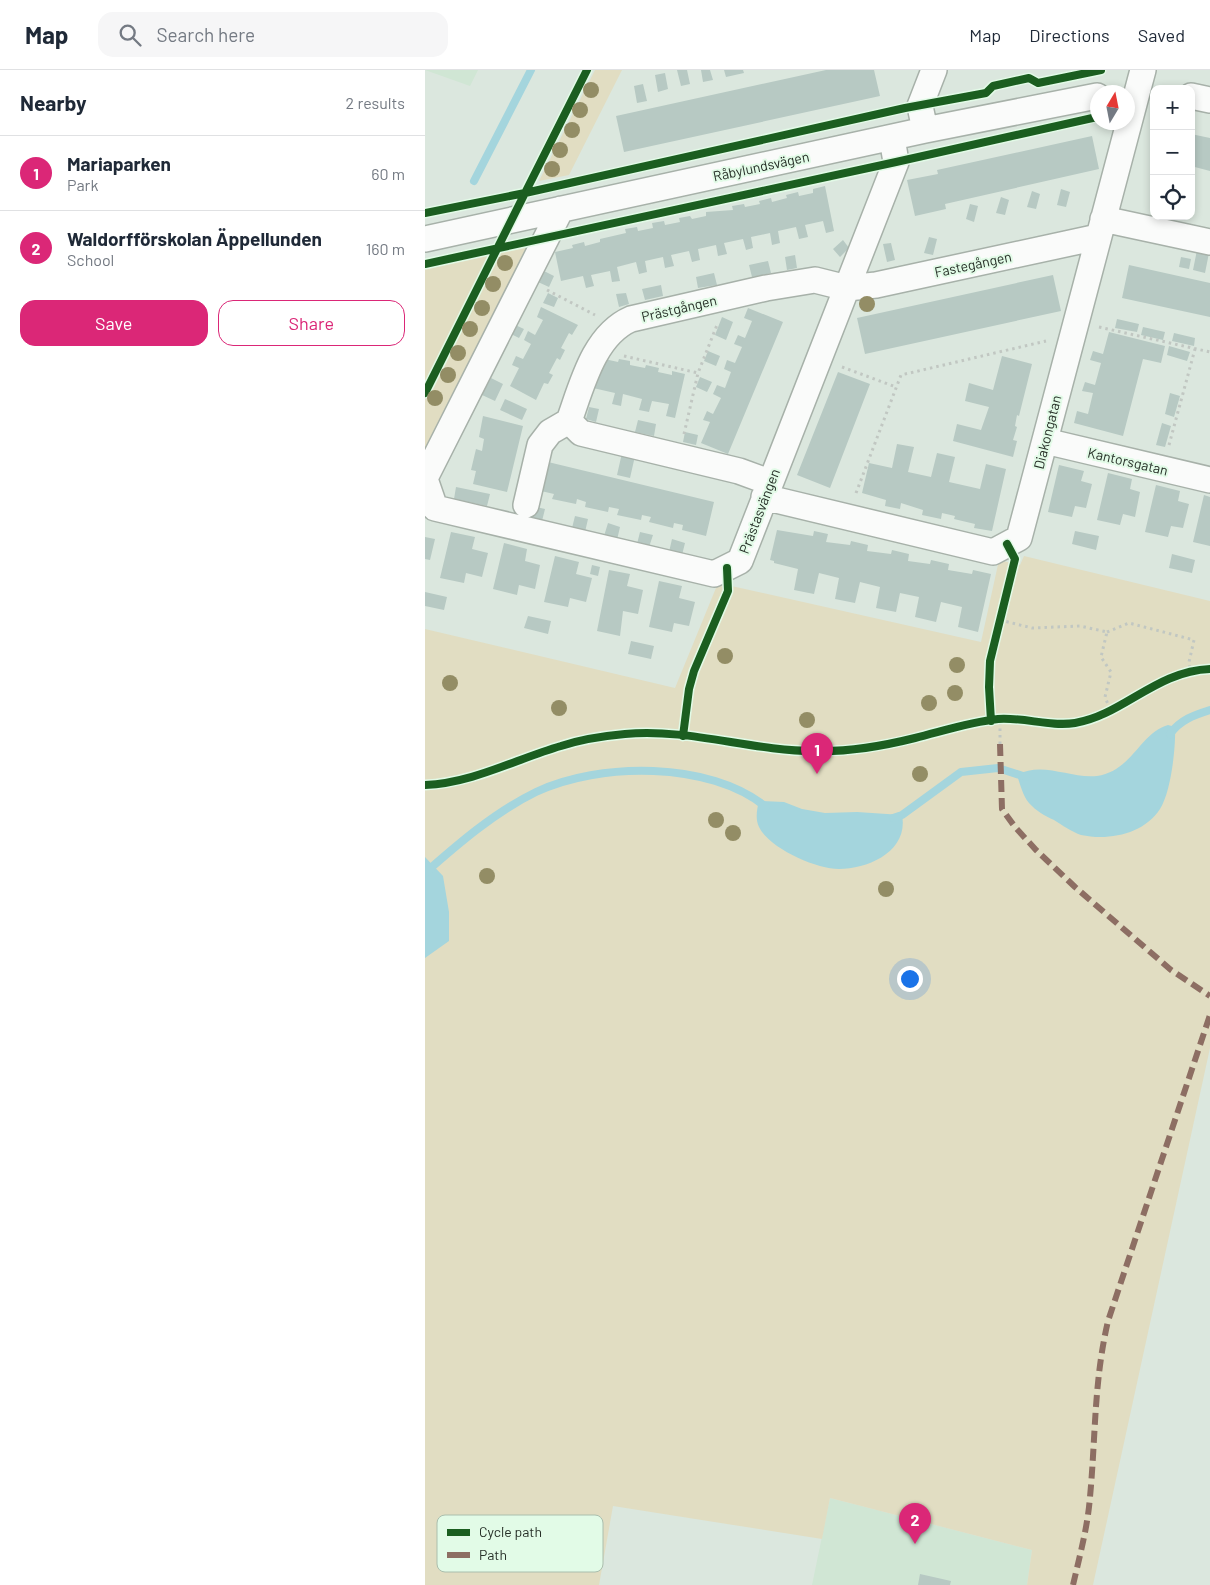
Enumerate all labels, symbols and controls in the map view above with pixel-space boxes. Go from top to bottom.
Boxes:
search box [98,12,448,57]
text: Map [25,20,68,49]
icon: search [116,21,144,49]
text: Search here [156,23,255,46]
text: Map [969,24,1001,46]
text: Directions [1029,24,1110,46]
text: Saved [1138,24,1185,46]
north arrow [1090,85,1135,130]
map controls [1150,85,1195,220]
button: + [1150,85,1195,130]
text: Nearby [20,90,86,115]
text: 2 results [346,93,405,112]
button: − [1150,130,1195,175]
street label: Råbylundsvägen [711,148,811,184]
text: Mariaparken [67,152,171,175]
text: 1 [33,164,39,183]
text: 60 m [371,164,405,183]
text: Park [67,175,98,194]
button: locate [1150,175,1195,220]
text: Waldorfförskolan Äppellunden [67,227,322,250]
text: 2 [32,239,40,258]
text: 160 m [366,239,405,258]
street label: Fastegången [933,248,1013,280]
text: School [67,250,114,269]
street label: Prästgången [640,291,718,325]
button: Save [20,300,208,346]
button: Share [218,300,405,346]
street label: Diakongatan [1030,393,1064,471]
street label: Kantorsgatan [1086,444,1170,478]
street label: Prästasvängen [735,466,783,556]
pin: 1 [801,733,833,774]
your location [897,966,923,992]
pin: 2 [899,1503,931,1544]
legend [437,1515,603,1572]
text: Cycle path [479,1523,542,1540]
text: Path [479,1546,507,1563]

